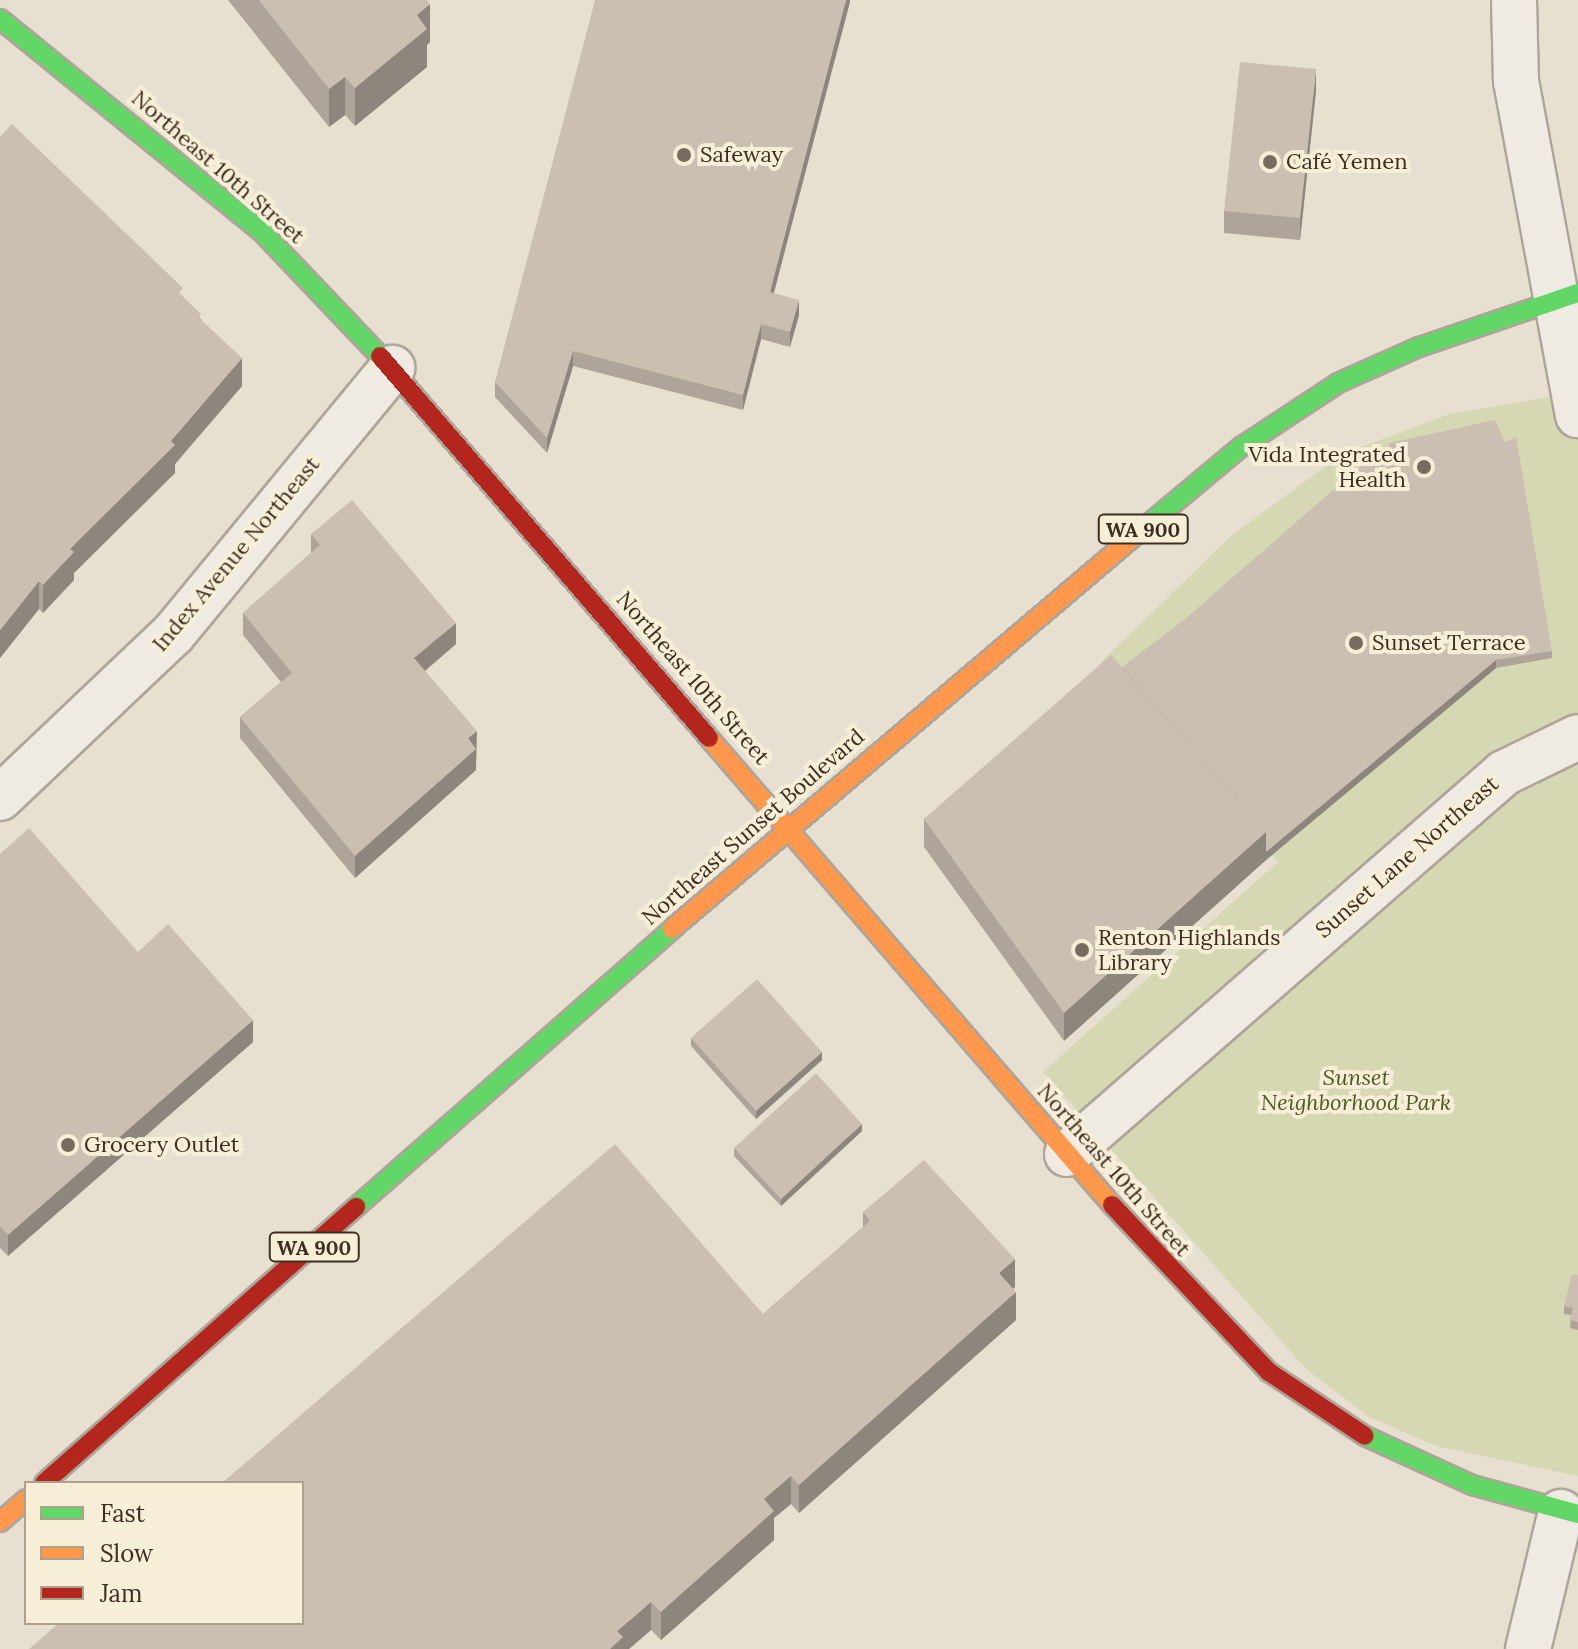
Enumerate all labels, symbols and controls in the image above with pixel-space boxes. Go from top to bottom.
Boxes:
street label: Northeast 10th Street [126,85,310,249]
place label: Safeway [700,142,783,168]
marker: Safeway [675,146,693,164]
place label: Café Yemen [1286,149,1408,175]
marker: Café Yemen [1261,153,1279,171]
place label: Vida Integrated Health [1248,441,1406,492]
street label: Index Avenue Northeast [147,451,325,657]
marker: Vida Integrated Health [1413,456,1435,478]
road number: WA 900 [1097,513,1189,545]
street label: Northeast 10th Street [611,586,775,770]
place label: Sunset Terrace [1372,630,1526,656]
marker: Sunset Terrace [1347,634,1365,652]
street label: Northeast Sunset Boulevard [636,723,870,931]
street label: Sunset Lane Northeast [1310,770,1504,944]
place label: Renton Highlands Library [1098,924,1280,976]
marker: Renton Highlands Library [1073,941,1091,959]
park label: Sunset Neighborhood Park [1261,1064,1451,1116]
street label: Northeast 10th Street [1032,1078,1196,1262]
place label: Grocery Outlet [84,1132,239,1158]
marker: Grocery Outlet [59,1136,77,1154]
road number: WA 900 [268,1231,360,1263]
legend [24,1481,304,1625]
text: Fast [100,1498,145,1529]
text: Slow [100,1538,153,1569]
text: Jam [100,1578,142,1609]

